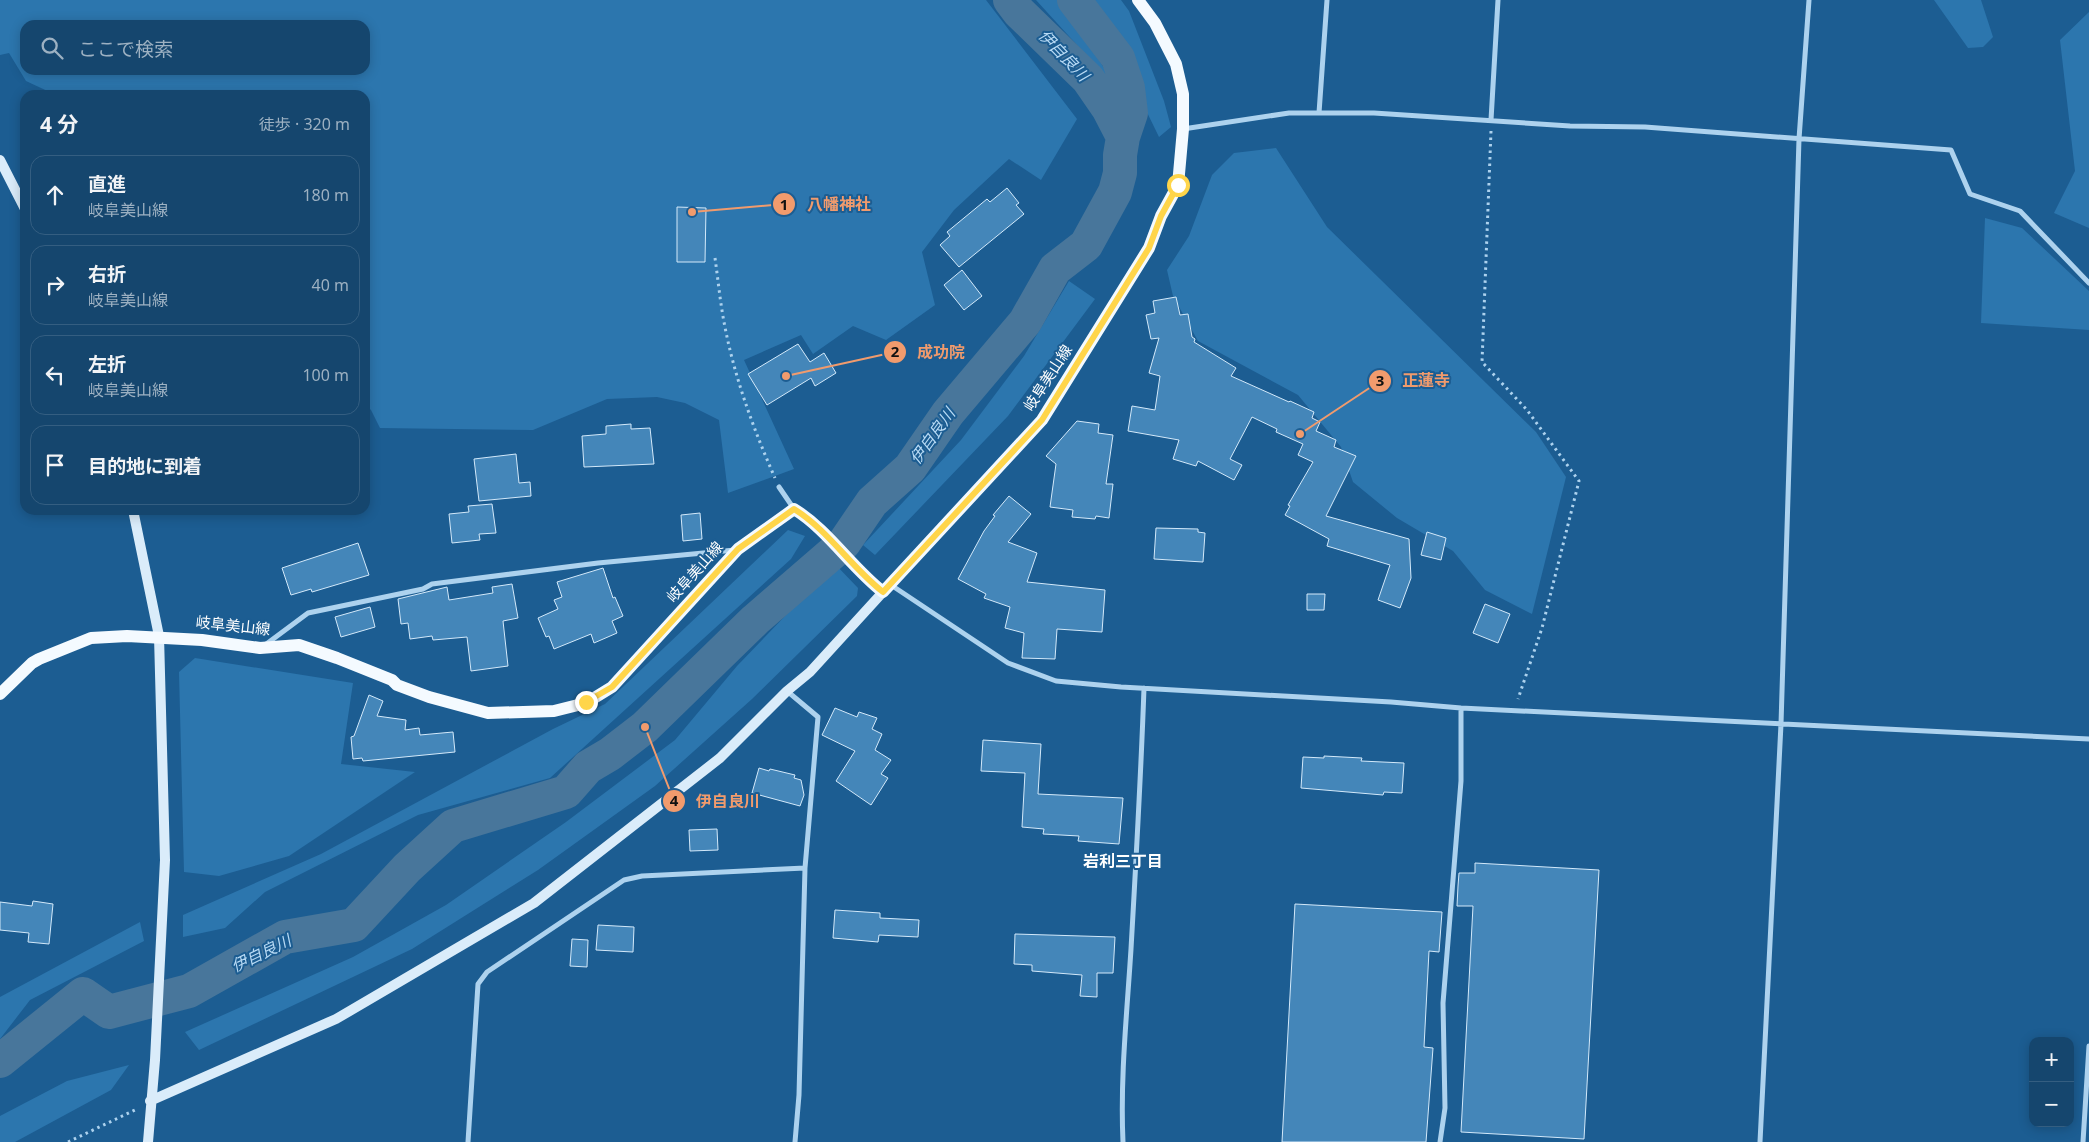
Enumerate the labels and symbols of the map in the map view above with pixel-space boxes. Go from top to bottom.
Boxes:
water label: 伊自良川 [1034,24,1096,87]
route start [1167,174,1190,197]
callout: 八幡神社 [772,189,881,220]
text: 八幡神社 [807,193,871,215]
text: 1 [780,194,788,214]
callout: 成功院 [882,336,975,367]
text: 2 [891,341,900,361]
text: 成功院 [917,341,965,363]
street label: 岐阜美山線 [1018,341,1076,414]
callout: 正蓮寺 [1367,365,1460,396]
text: 正蓮寺 [1402,369,1450,391]
text: 3 [1376,370,1384,390]
water label: 伊自良川 [904,402,961,468]
street label: 岐阜美山線 [662,537,727,606]
street label: 岐阜美山線 [195,611,271,639]
route end [575,691,598,714]
callout: 伊自良川 [661,785,770,816]
text: 4 [670,790,679,810]
text: 伊自良川 [695,790,760,812]
district label: 岩利三丁目 [1083,850,1163,872]
water label: 伊自良川 [227,928,296,977]

